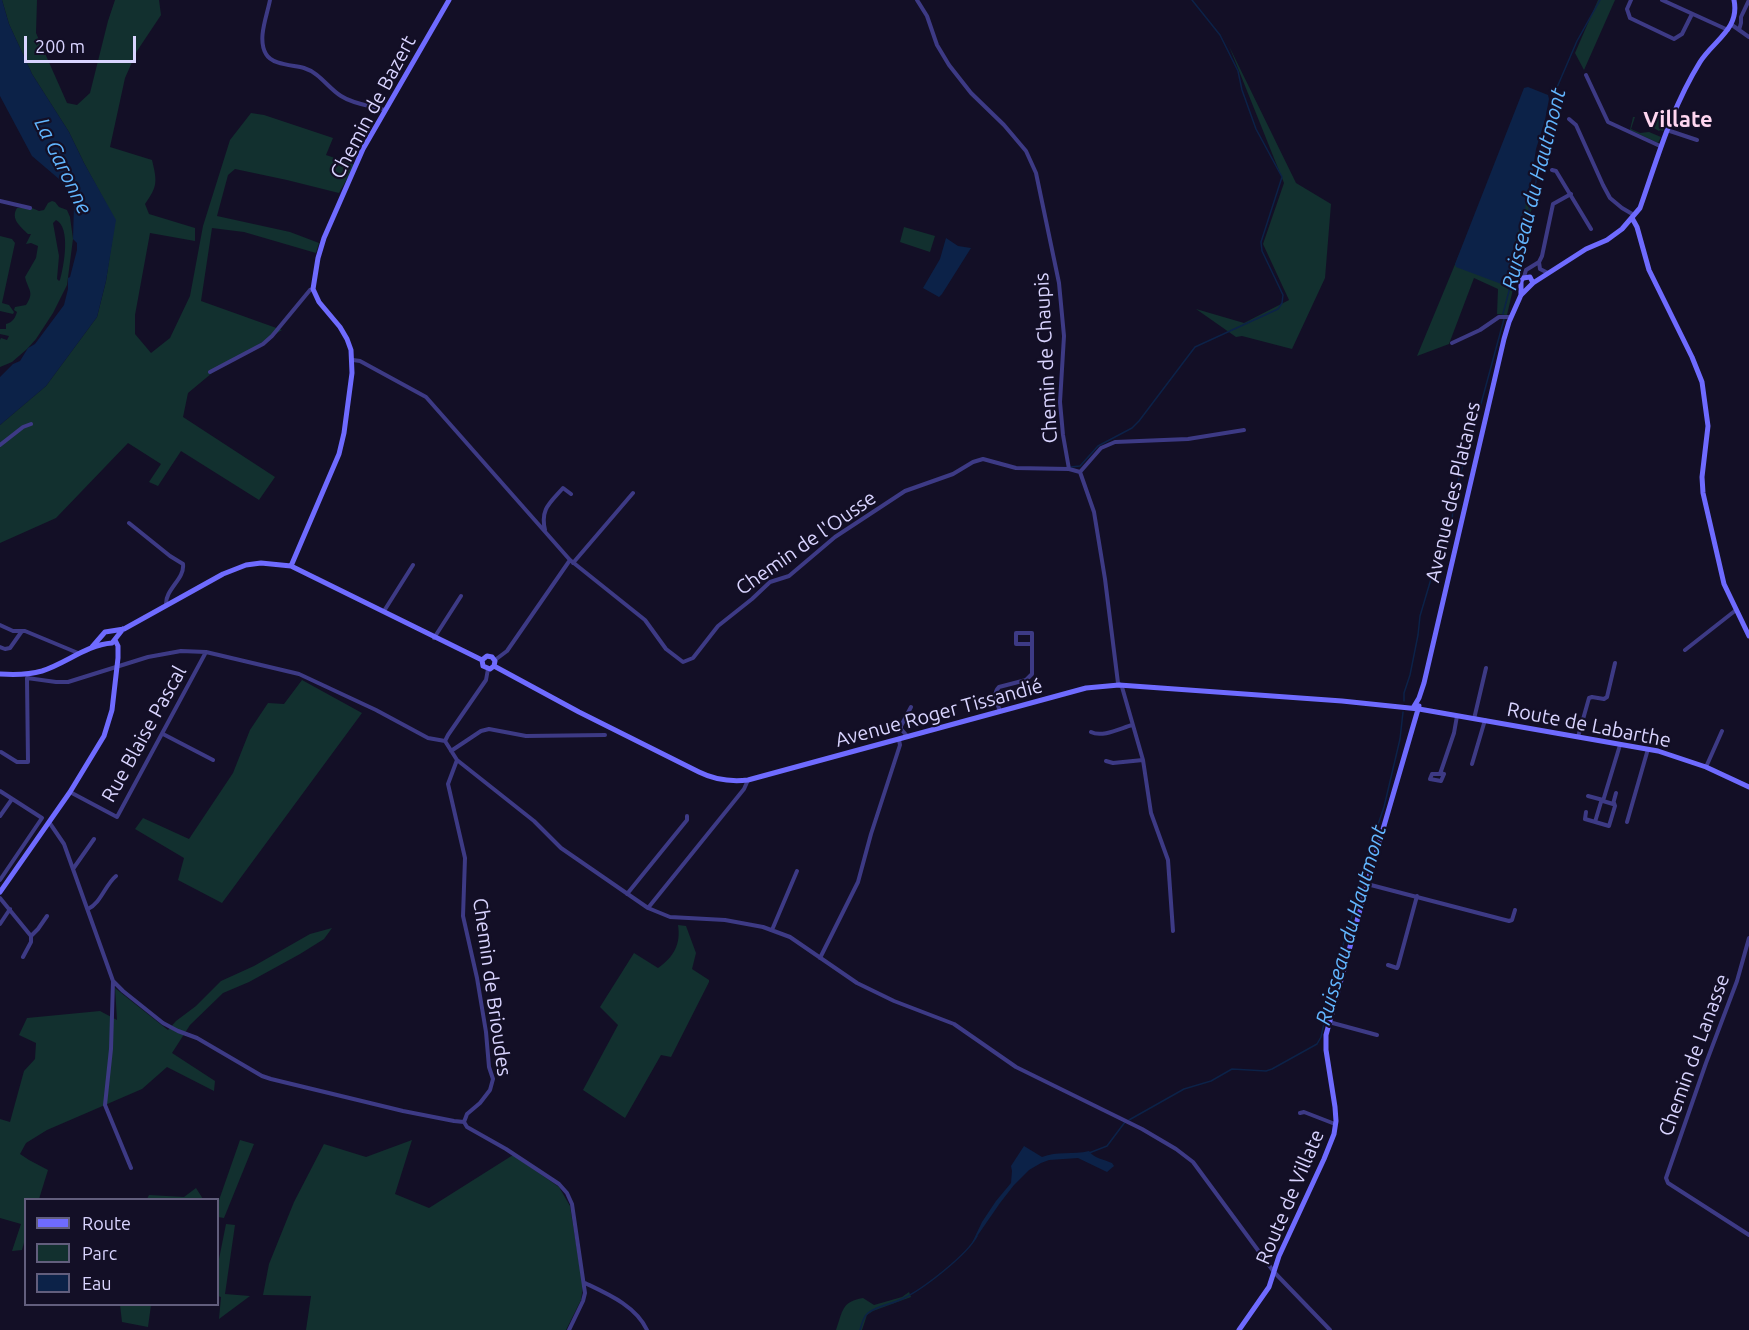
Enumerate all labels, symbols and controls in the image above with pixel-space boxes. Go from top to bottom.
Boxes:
scale bar [27,24,140,62]
street label: Chemin de Bazert [325,31,421,183]
text: 200 m [35,36,85,56]
water label: Ruisseau du Hautmont [1497,86,1571,292]
district label: Villate [1643,107,1713,133]
water label: La Garonne [29,114,97,218]
street label: Chemin de Chaupis [1030,272,1062,444]
street label: Avenue des Platanes [1421,399,1485,585]
street label: Chemin de l'Ousse [731,486,881,600]
street label: Rue Blaise Pascal [97,662,191,806]
street label: Avenue Roger Tissandié [833,674,1045,752]
street label: Route de Labarthe [1505,697,1673,753]
water label: Ruisseau du Hautmont [1310,822,1392,1028]
street label: Chemin de Brioudes [468,896,516,1078]
street label: Chemin de Lanasse [1654,971,1734,1139]
street label: Route de Villate [1251,1126,1329,1268]
legend [24,1198,219,1306]
text: Route [82,1213,131,1233]
text: Parc [82,1243,117,1263]
text: Eau [82,1273,112,1293]

